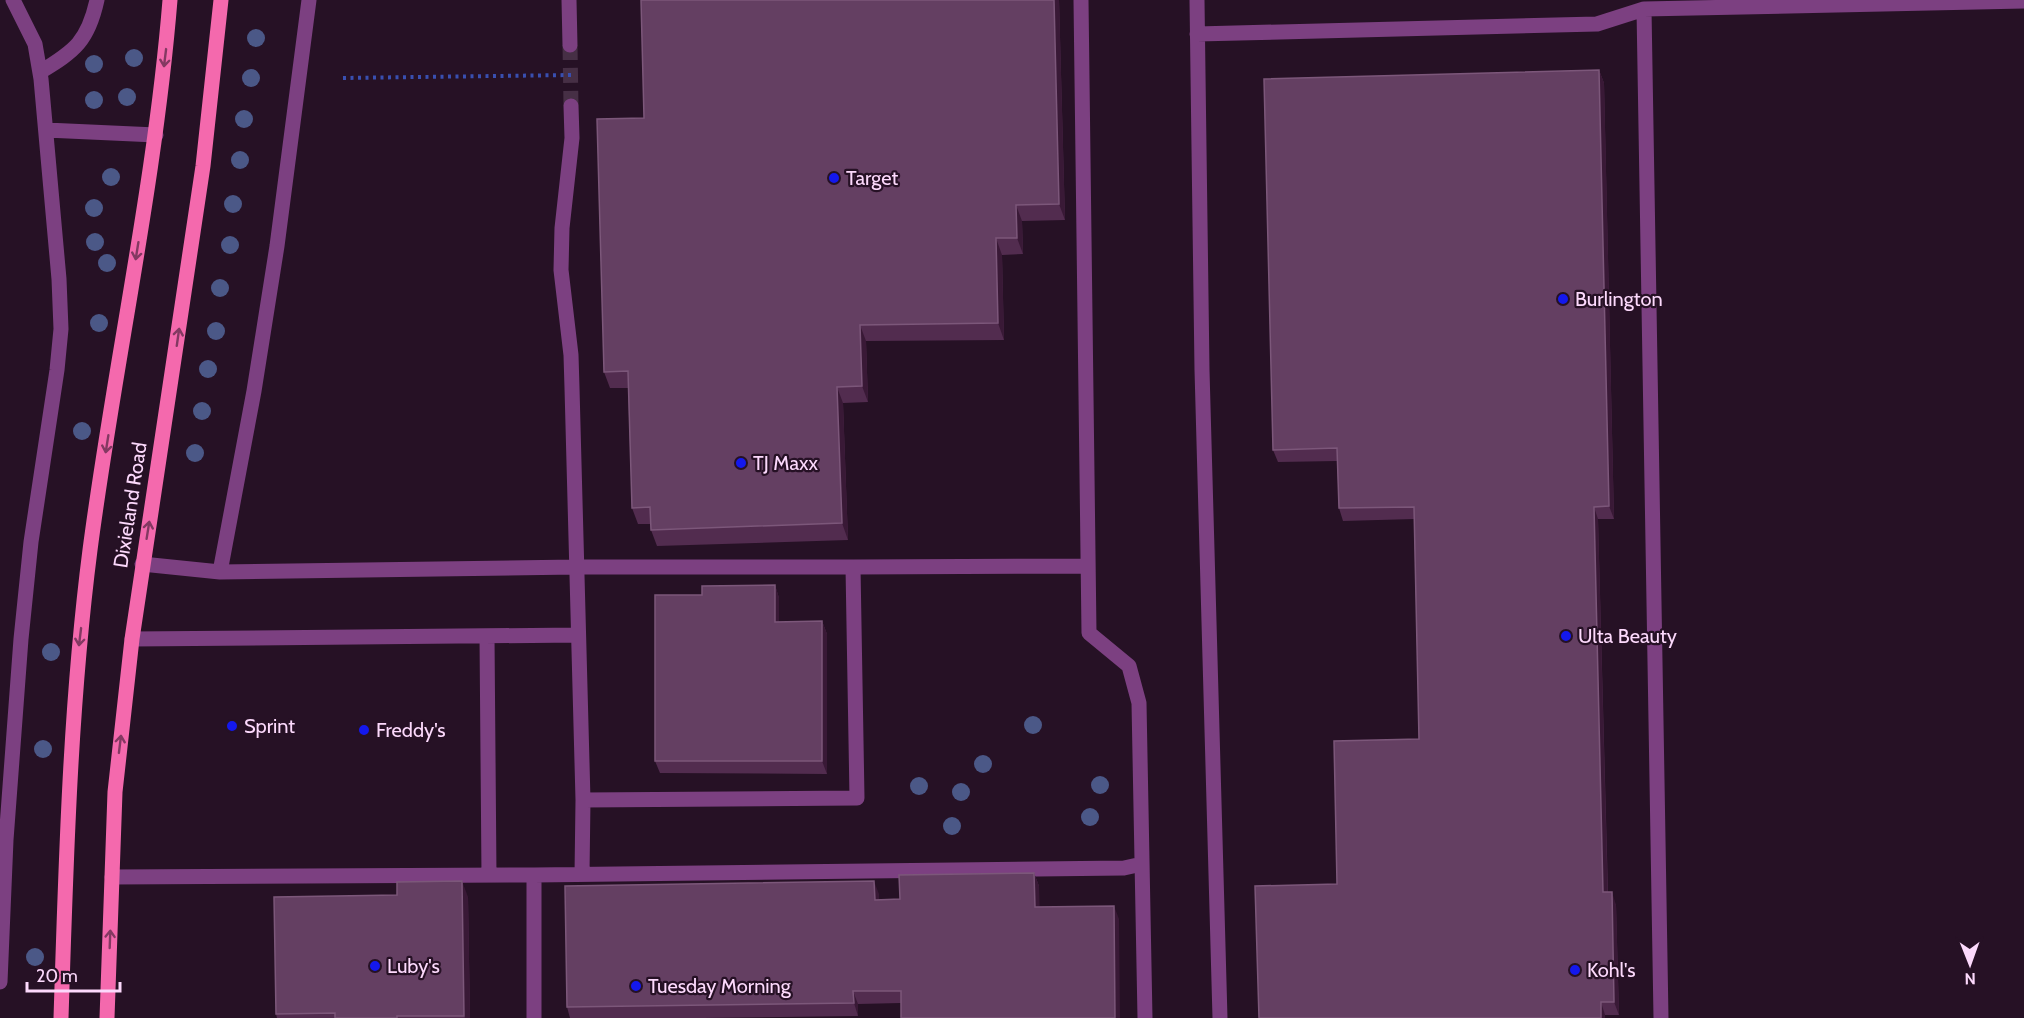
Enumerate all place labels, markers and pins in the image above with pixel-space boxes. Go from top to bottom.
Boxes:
place label: Target [846,166,898,190]
marker: Target [827,171,841,185]
place label: Burlington [1575,287,1663,311]
marker: Burlington [1556,292,1570,306]
place label: TJ Maxx [753,451,818,475]
marker: TJ Maxx [734,456,748,470]
place label: Ulta Beauty [1578,624,1677,648]
marker: Ulta Beauty [1559,629,1573,643]
place label: Sprint [244,714,295,738]
place label: Freddy's [376,718,446,742]
marker: Sprint [225,719,239,733]
marker: Freddy's [357,723,371,737]
place label: Luby's [387,954,440,978]
place label: Kohl's [1587,958,1636,982]
marker: Luby's [368,959,382,973]
marker: Kohl's [1568,963,1582,977]
place label: Tuesday Morning [648,974,792,998]
marker: Tuesday Morning [629,979,643,993]

